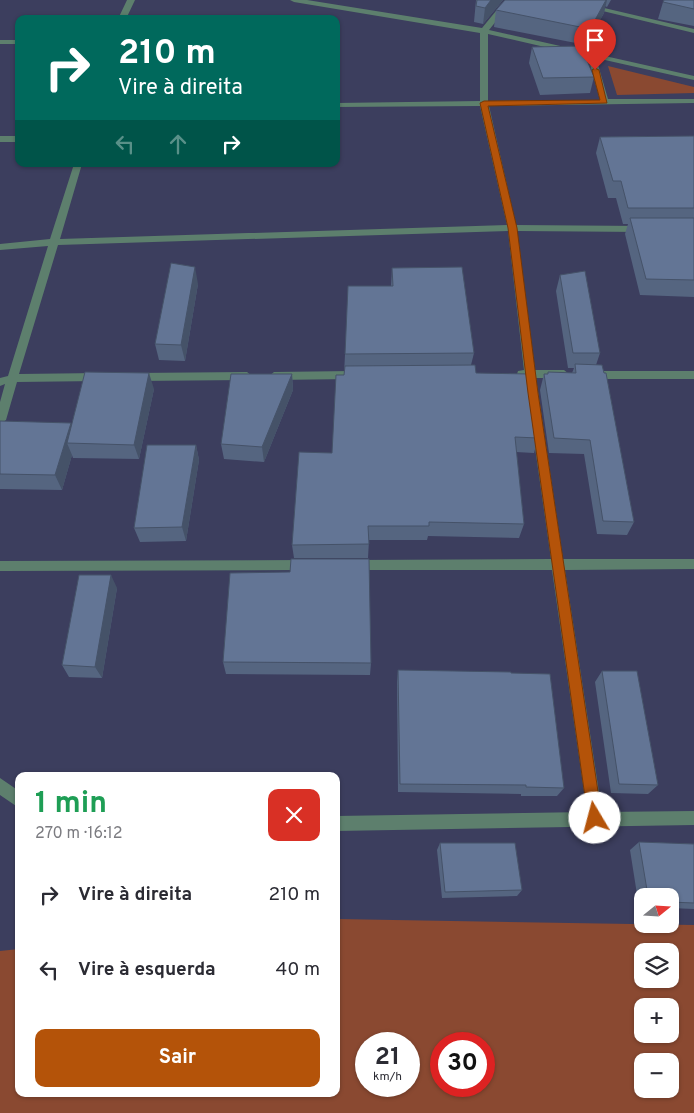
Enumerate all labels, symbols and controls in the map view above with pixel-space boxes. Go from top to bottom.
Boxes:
pin [574,19,616,70]
icon: arrive [581,26,609,54]
text: 210 m [118,32,216,76]
icon: right [35,35,100,100]
text: Vire à direita [118,75,243,102]
icon: left [111,130,139,158]
icon: ahead [164,130,192,158]
icon: right [217,130,245,158]
text: 1 min [35,786,107,823]
button: close [268,789,320,841]
position arrow [568,791,620,843]
text: 270 m · 16:12 [35,824,123,844]
icon: right [35,881,63,909]
text: Vire à direita [78,883,192,907]
text: 210 m [269,883,320,907]
north arrow [634,888,679,932]
map controls [634,888,679,1098]
button: layers [634,943,679,988]
icon: left [35,956,63,984]
text: Vire à esquerda [78,958,216,982]
text: 40 m [275,958,320,982]
button: + [634,998,679,1043]
button: Sair [35,1029,320,1087]
speed limit sign: 30 [430,1032,495,1097]
text: 21 [375,1042,400,1074]
button: − [634,1053,679,1098]
text: km/h [373,1069,402,1085]

